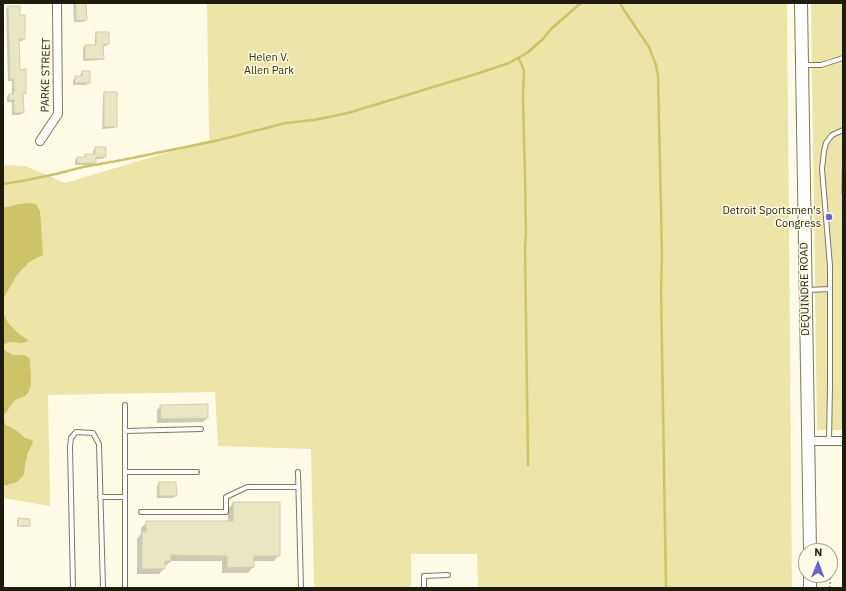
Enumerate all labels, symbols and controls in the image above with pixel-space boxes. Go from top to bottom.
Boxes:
street label: PARKE STREET [39,37,53,113]
park label: Helen V. Allen Park [244,51,294,77]
place label: Detroit Sportsmen's Congress [722,204,821,230]
marker: Detroit Sportsmen's Congress [824,212,834,222]
street label: DEQUINDRE ROAD [798,242,812,336]
north arrow [798,543,838,583]
text: N [814,545,822,559]

